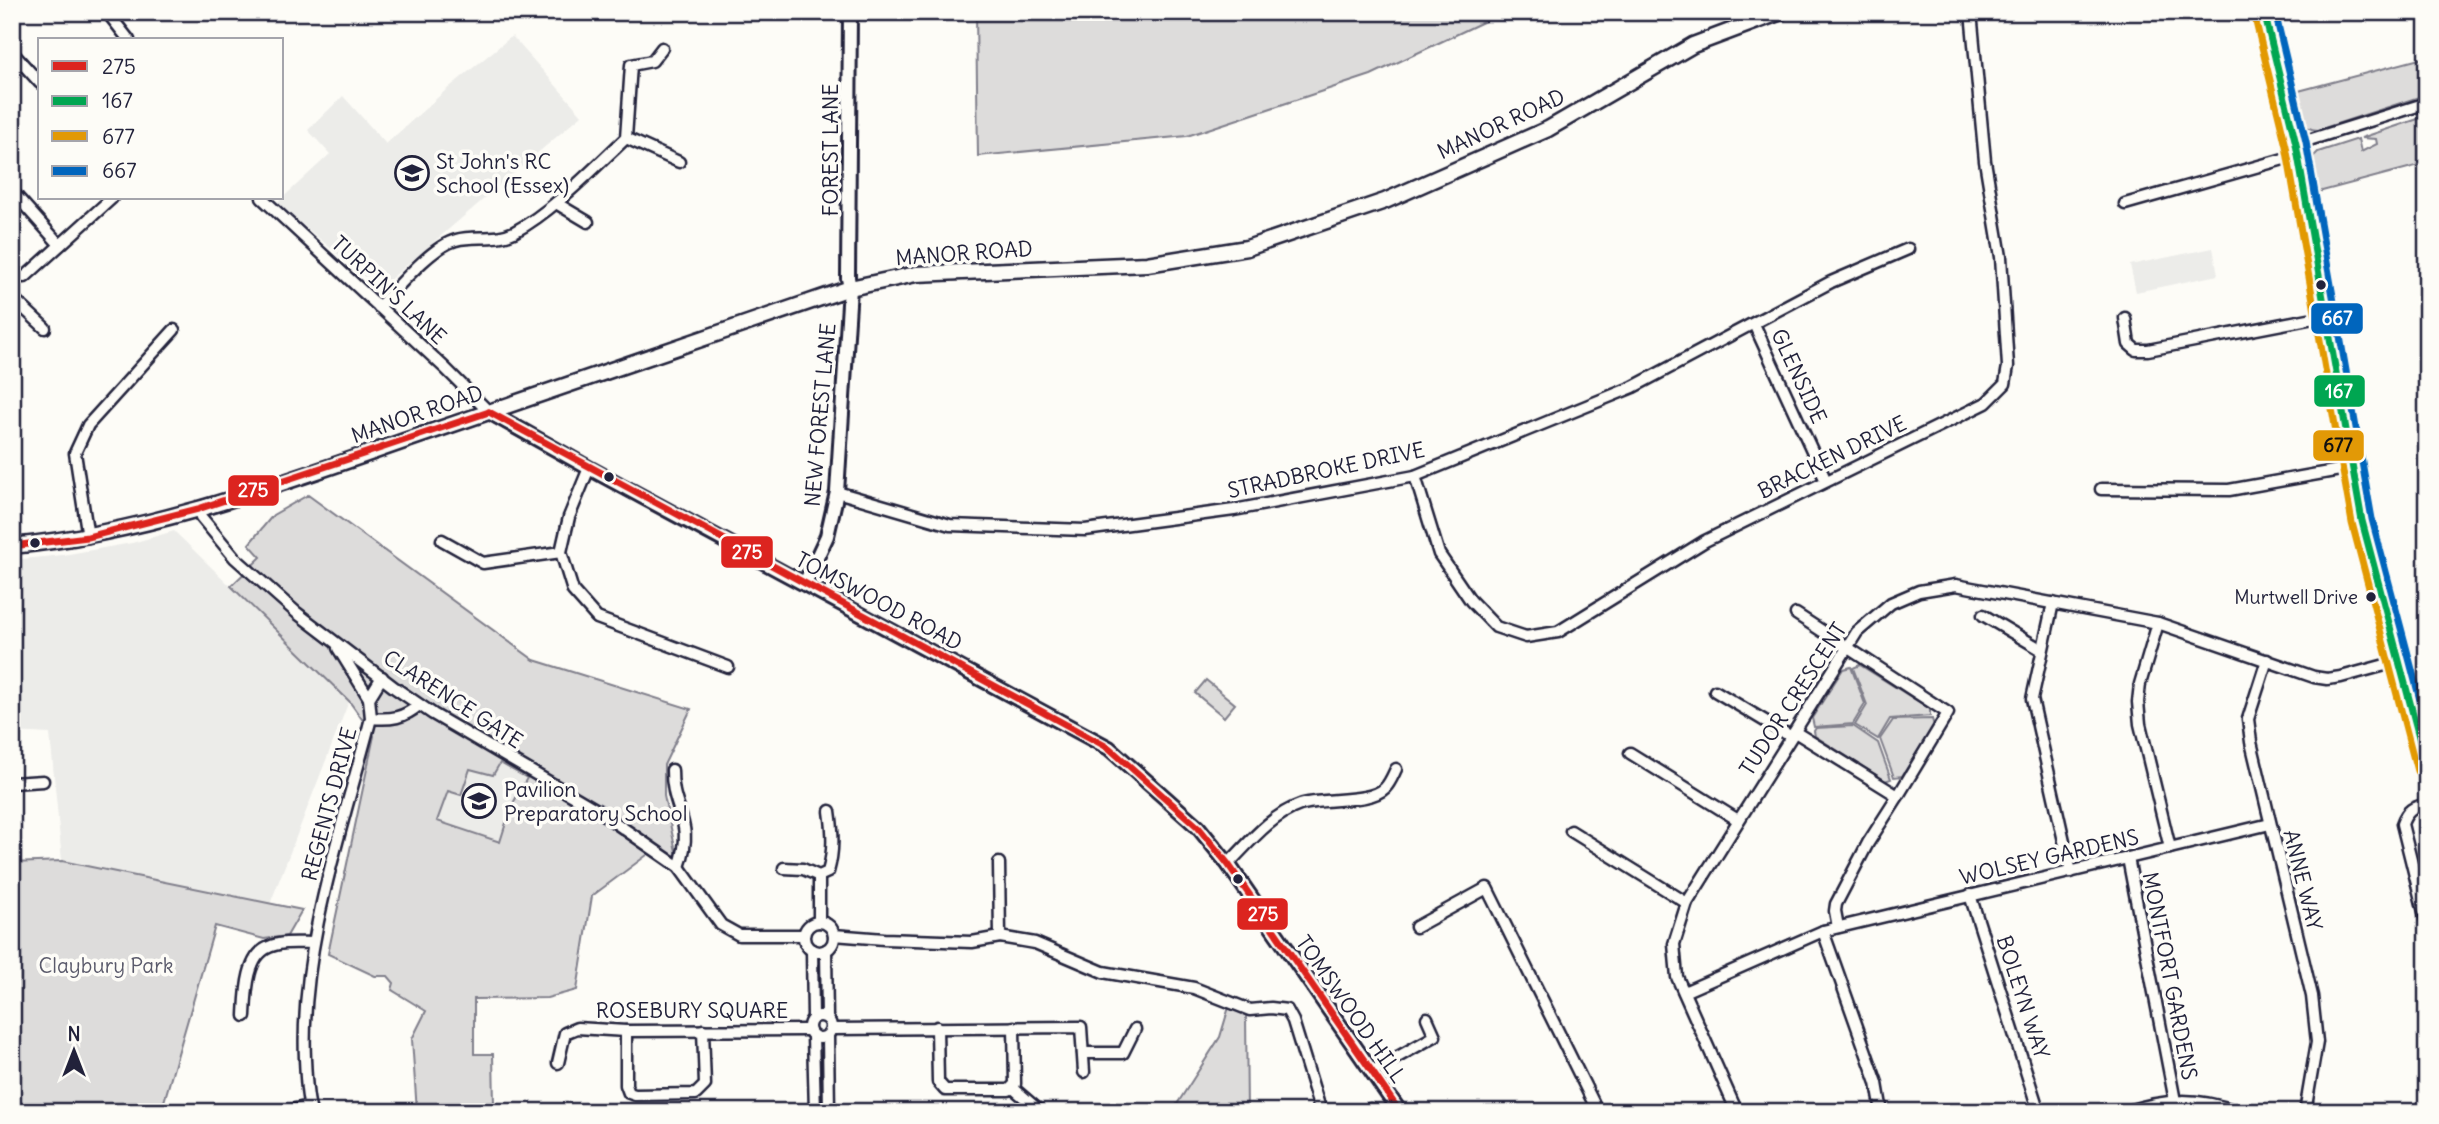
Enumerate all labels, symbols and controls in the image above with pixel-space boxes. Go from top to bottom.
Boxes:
legend [38,38,284,200]
text: 275 [102,53,136,80]
street label: MANOR ROAD [1433,83,1569,165]
street label: FOREST LANE [817,84,844,217]
text: 167 [102,87,133,114]
text: 677 [102,123,135,150]
place label: St John's RC School (Essex) [436,148,569,199]
school or university icon: St John's RC School (Essex) [393,154,431,192]
text: 667 [102,157,137,184]
street label: TURPIN'S LANE [326,230,452,350]
street label: MANOR ROAD [894,235,1034,271]
unlabelled marker [2314,278,2328,292]
line badge: 667 [2310,302,2364,335]
text: 667 [2321,306,2353,330]
street label: NEW FOREST LANE [799,322,841,508]
street label: GLENSIDE [1765,324,1833,428]
line badge: 167 [2313,374,2366,408]
street label: MANOR ROAD [348,379,486,449]
text: 167 [2325,379,2354,403]
street label: BRACKEN DRIVE [1753,409,1911,505]
line badge: 677 [2312,429,2365,462]
text: 677 [2323,433,2353,457]
street label: STRADBROKE DRIVE [1225,436,1427,504]
unlabelled marker [602,470,616,484]
line badge: 275 [227,474,280,507]
text: 275 [238,478,268,502]
line badge: 275 [720,535,774,569]
unlabelled marker [28,536,42,550]
text: 275 [732,540,762,564]
street label: TOMSWOOD ROAD [791,546,967,656]
place label: Murtwell Drive [2234,585,2358,609]
marker: Murtwell Drive [2364,590,2378,604]
street label: TUDOR CRESCENT [1733,617,1853,781]
street label: CLARENCE GATE [378,644,528,754]
street label: REGENTS DRIVE [296,724,362,884]
place label: Pavilion Preparatory School [504,776,687,827]
school or university icon: Pavilion Preparatory School [460,782,498,820]
street label: WOLSEY GARDENS [1957,823,2141,891]
street label: ANNE WAY [2277,827,2329,933]
street label: MONTFORT GARDENS [2137,870,2203,1082]
unlabelled marker [1231,872,1245,886]
line badge: 275 [1236,897,1289,931]
text: 275 [1248,902,1278,926]
street label: TOMSWOOD HILL [1290,930,1412,1088]
street label: BOLEYN WAY [1990,932,2056,1062]
park label: Claybury Park [38,952,174,979]
street label: ROSEBURY SQUARE [596,997,788,1024]
north arrow [38,1016,108,1086]
text: N [67,1022,81,1046]

